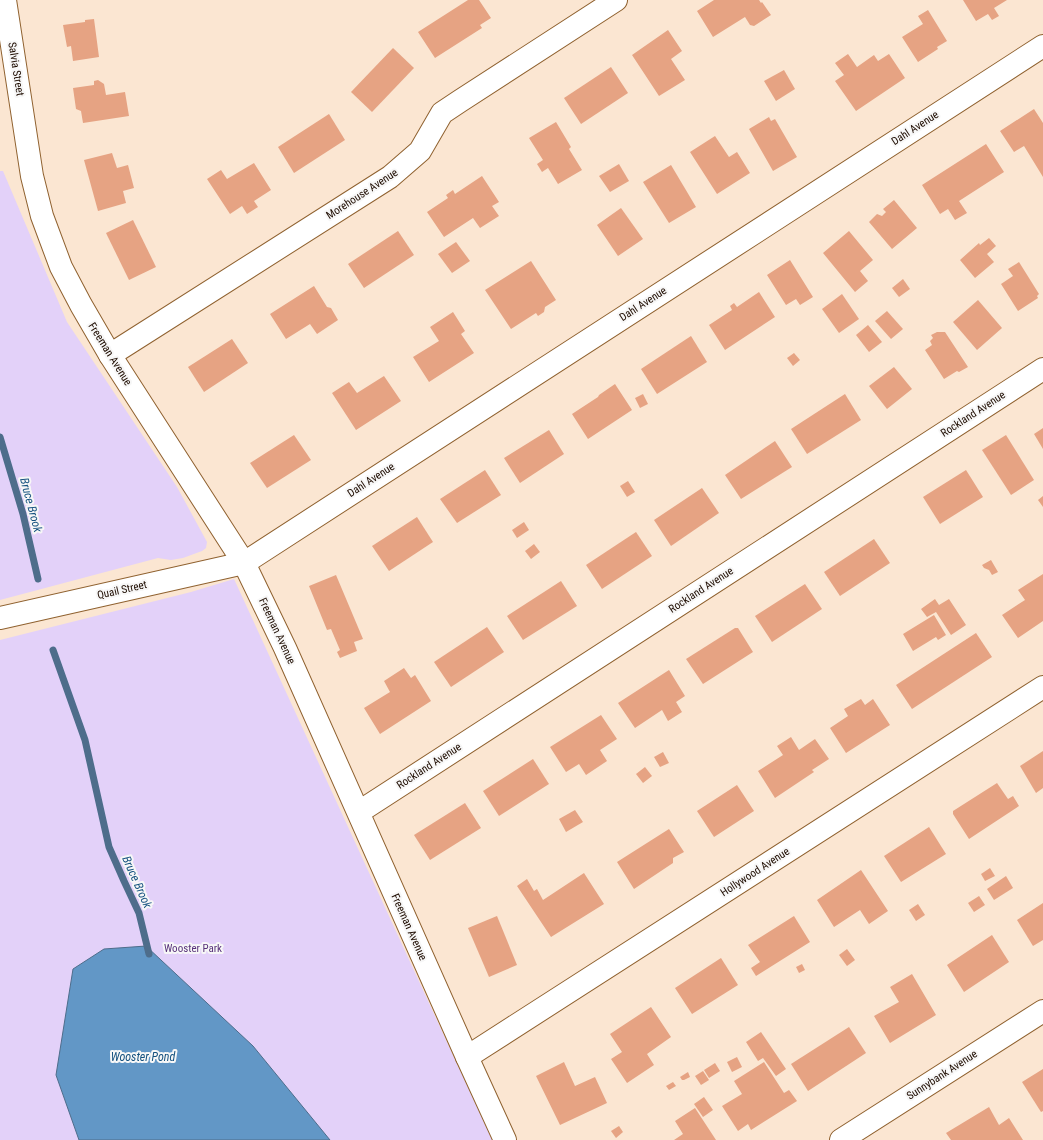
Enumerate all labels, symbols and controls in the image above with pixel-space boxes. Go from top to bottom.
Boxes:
street label: Salvia Street [5,41,27,97]
street label: Dahl Avenue [889,108,941,148]
street label: Morehouse Avenue [324,166,400,222]
street label: Dahl Avenue [617,284,669,324]
street label: Freeman Avenue [85,320,135,388]
street label: Rockland Avenue [938,388,1008,440]
street label: Dahl Avenue [345,460,397,500]
water label: Bruce Brook [17,476,45,534]
street label: Rockland Avenue [666,564,736,616]
street label: Quail Street [96,578,148,602]
street label: Freeman Avenue [256,596,298,666]
street label: Rockland Avenue [394,740,464,792]
street label: Hollywood Avenue [718,845,792,899]
water label: Bruce Brook [119,854,155,911]
street label: Freeman Avenue [388,892,430,962]
park label: Wooster Park [164,942,222,955]
street label: Sunnybank Avenue [904,1047,980,1103]
water label: Wooster Pond [111,1050,175,1064]

